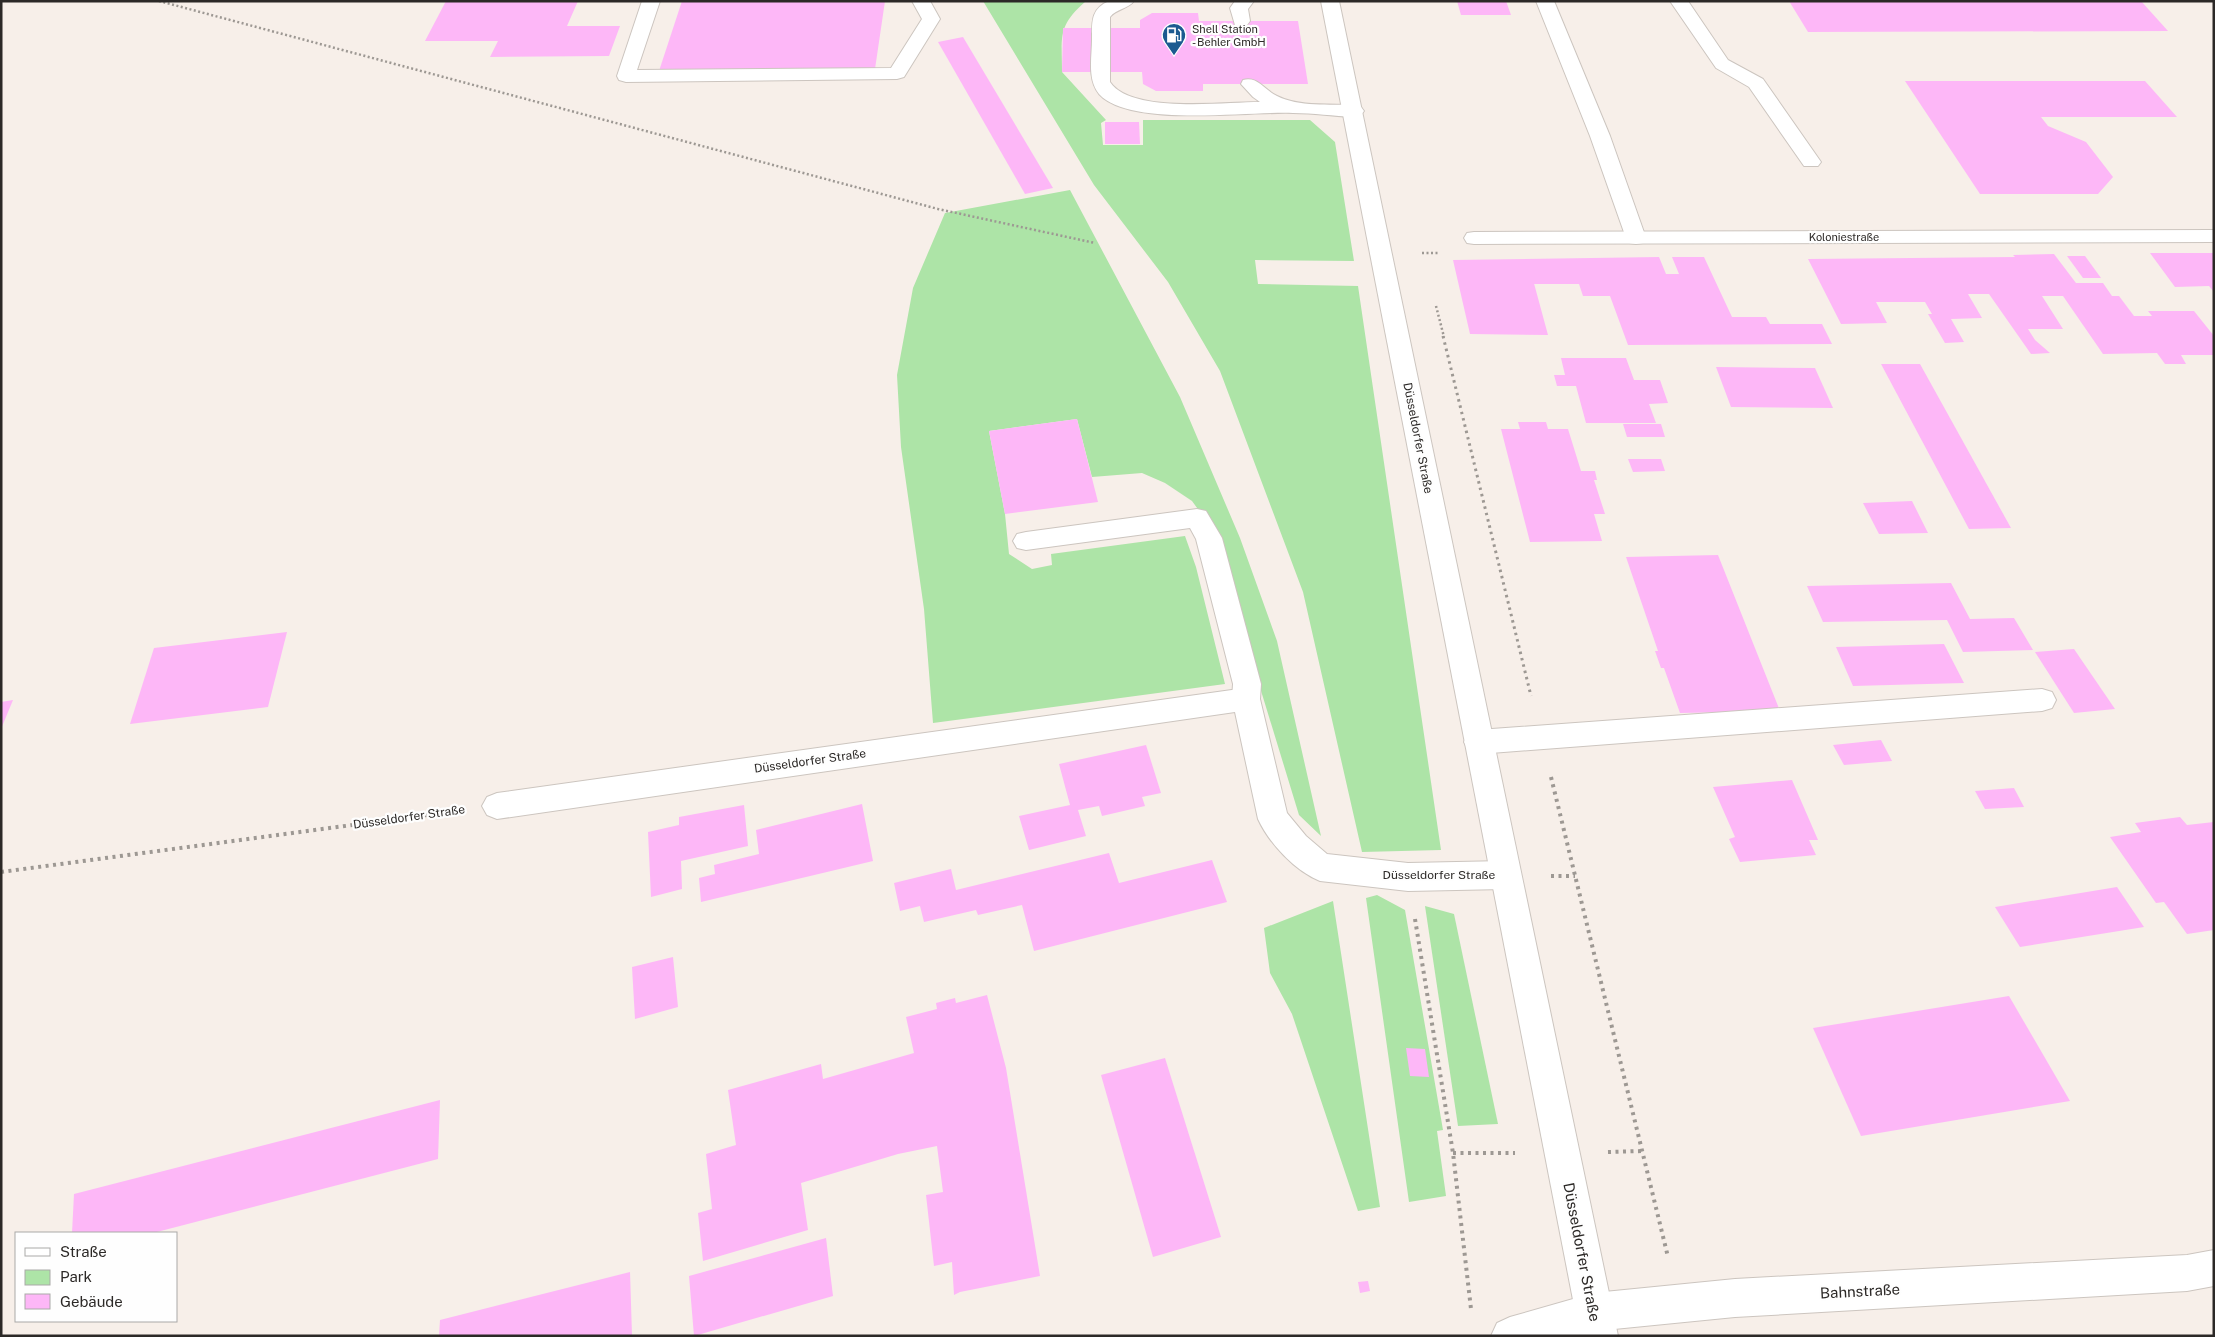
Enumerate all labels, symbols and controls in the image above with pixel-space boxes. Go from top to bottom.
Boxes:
fuel station icon: Shell Station - Behler GmbH [1161,22,1187,56]
place label: Shell Station - Behler GmbH [1192,23,1266,48]
street label: Koloniestraße [1809,231,1879,243]
street label: Düsseldorfer Straße [1400,381,1436,495]
street label: Düsseldorfer Straße [753,746,867,776]
street label: Düsseldorfer Straße [352,802,466,832]
street label: Düsseldorfer Straße [1383,868,1496,882]
street label: Düsseldorfer Straße [1560,1181,1604,1323]
legend [15,1232,178,1322]
text: Straße [60,1243,107,1260]
text: Park [60,1268,92,1285]
street label: Bahnstraße [1820,1280,1900,1302]
text: Gebäude [60,1293,123,1310]

